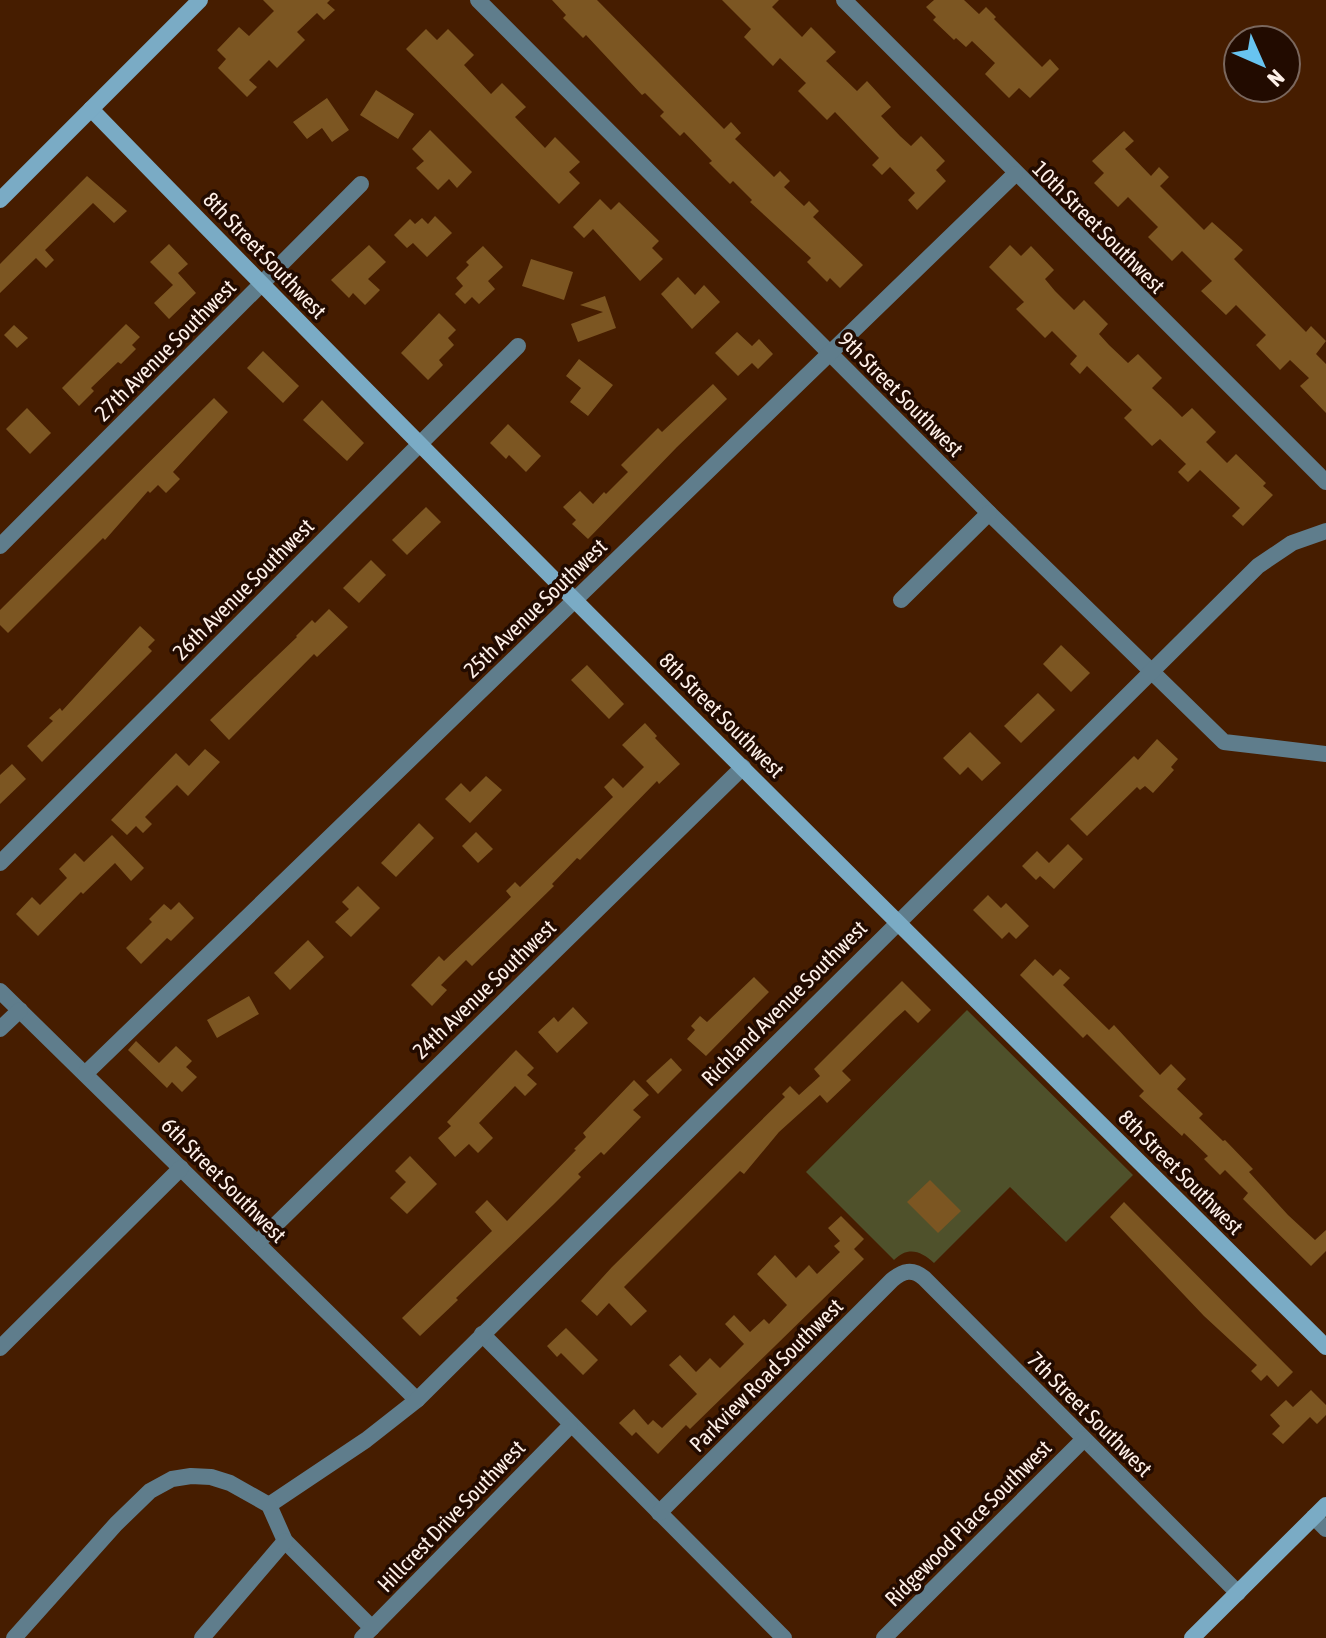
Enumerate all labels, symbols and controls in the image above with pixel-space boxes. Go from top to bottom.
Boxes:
north arrow [1222,24,1302,104]
text: N [1262,64,1290,92]
street label: 10th Street Southwest [1028,156,1170,298]
street label: 8th Street Southwest [198,186,332,324]
street label: 27th Avenue Southwest [89,274,241,426]
street label: 9th Street Southwest [833,326,969,462]
street label: 26th Avenue Southwest [167,513,319,665]
street label: 25th Avenue Southwest [458,533,612,683]
street label: 8th Street Southwest [654,647,790,783]
street label: 24th Avenue Southwest [407,914,561,1064]
street label: Richland Avenue Southwest [696,915,872,1091]
street label: 8th Street Southwest [1113,1104,1249,1240]
street label: 6th Street Southwest [156,1112,292,1248]
street label: Parkview Road Southwest [684,1293,848,1457]
street label: 7th Street Southwest [1022,1346,1158,1482]
street label: Ridgewood Place Southwest [879,1434,1057,1612]
street label: Hillcrest Drive Southwest [372,1435,530,1597]

